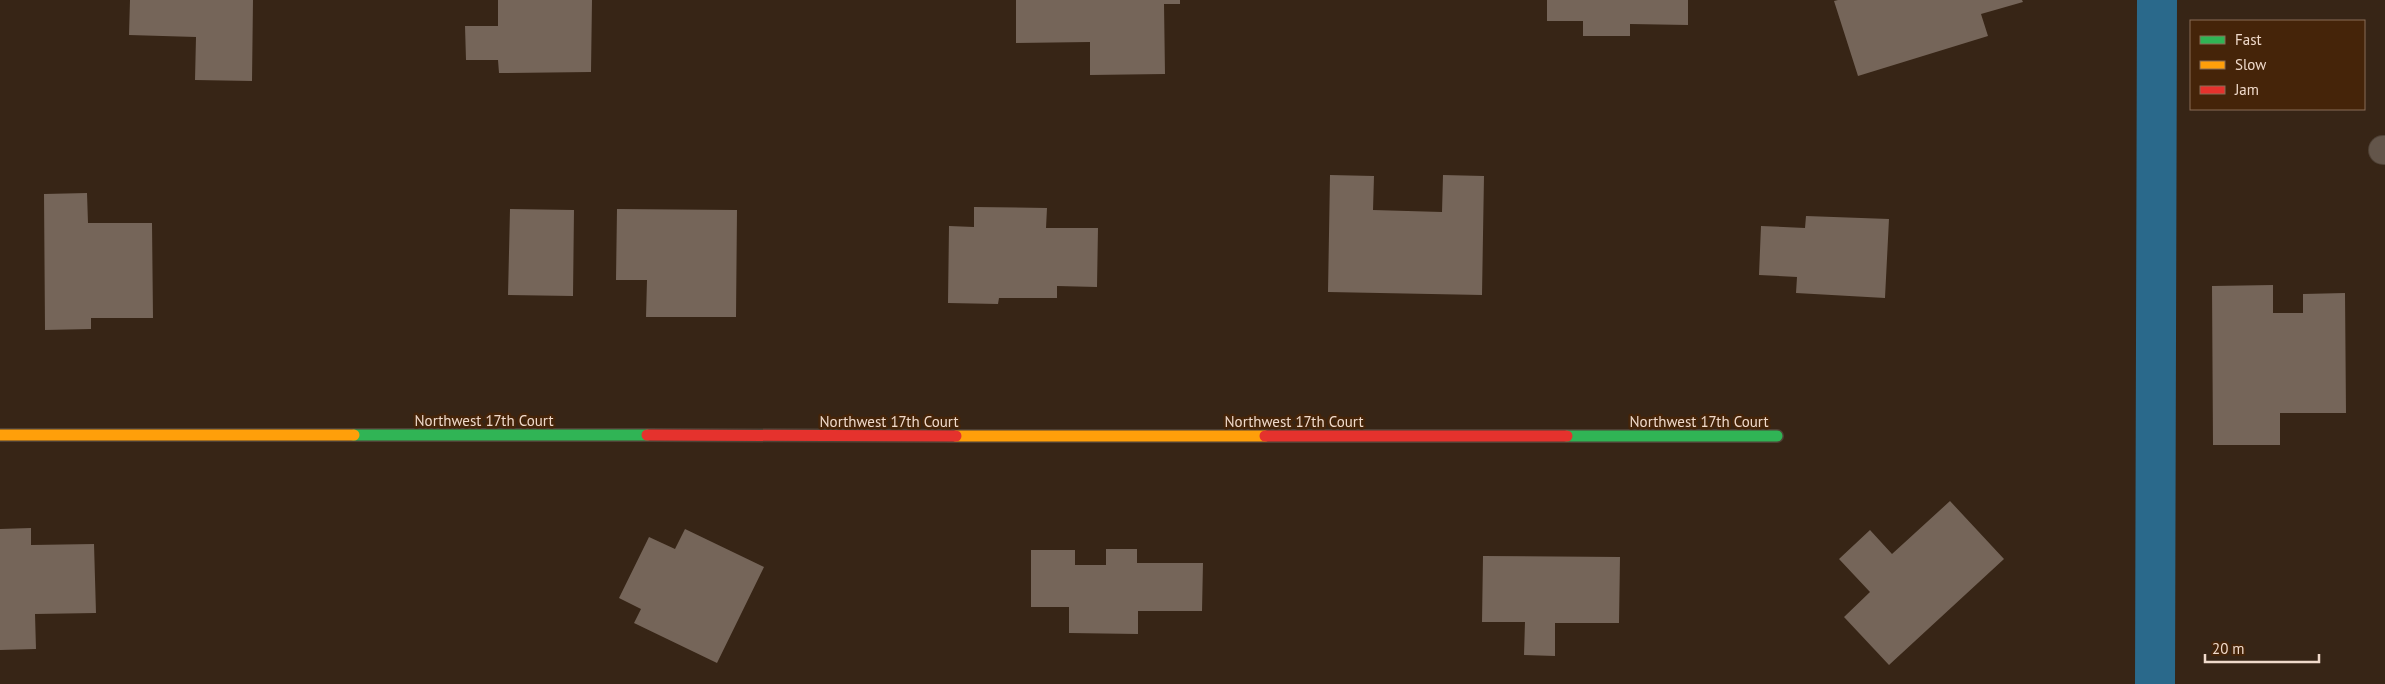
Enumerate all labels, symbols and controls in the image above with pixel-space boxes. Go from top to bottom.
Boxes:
legend [2190,20,2365,110]
text: Fast [2235,30,2262,49]
text: Slow [2235,55,2266,74]
text: Jam [2234,80,2259,99]
street label: Northwest 17th Court [415,411,553,430]
street label: Northwest 17th Court [820,412,958,431]
street label: Northwest 17th Court [1225,412,1363,431]
street label: Northwest 17th Court [1630,412,1768,431]
scale bar [2205,632,2319,664]
text: 20 m [2212,639,2245,658]

